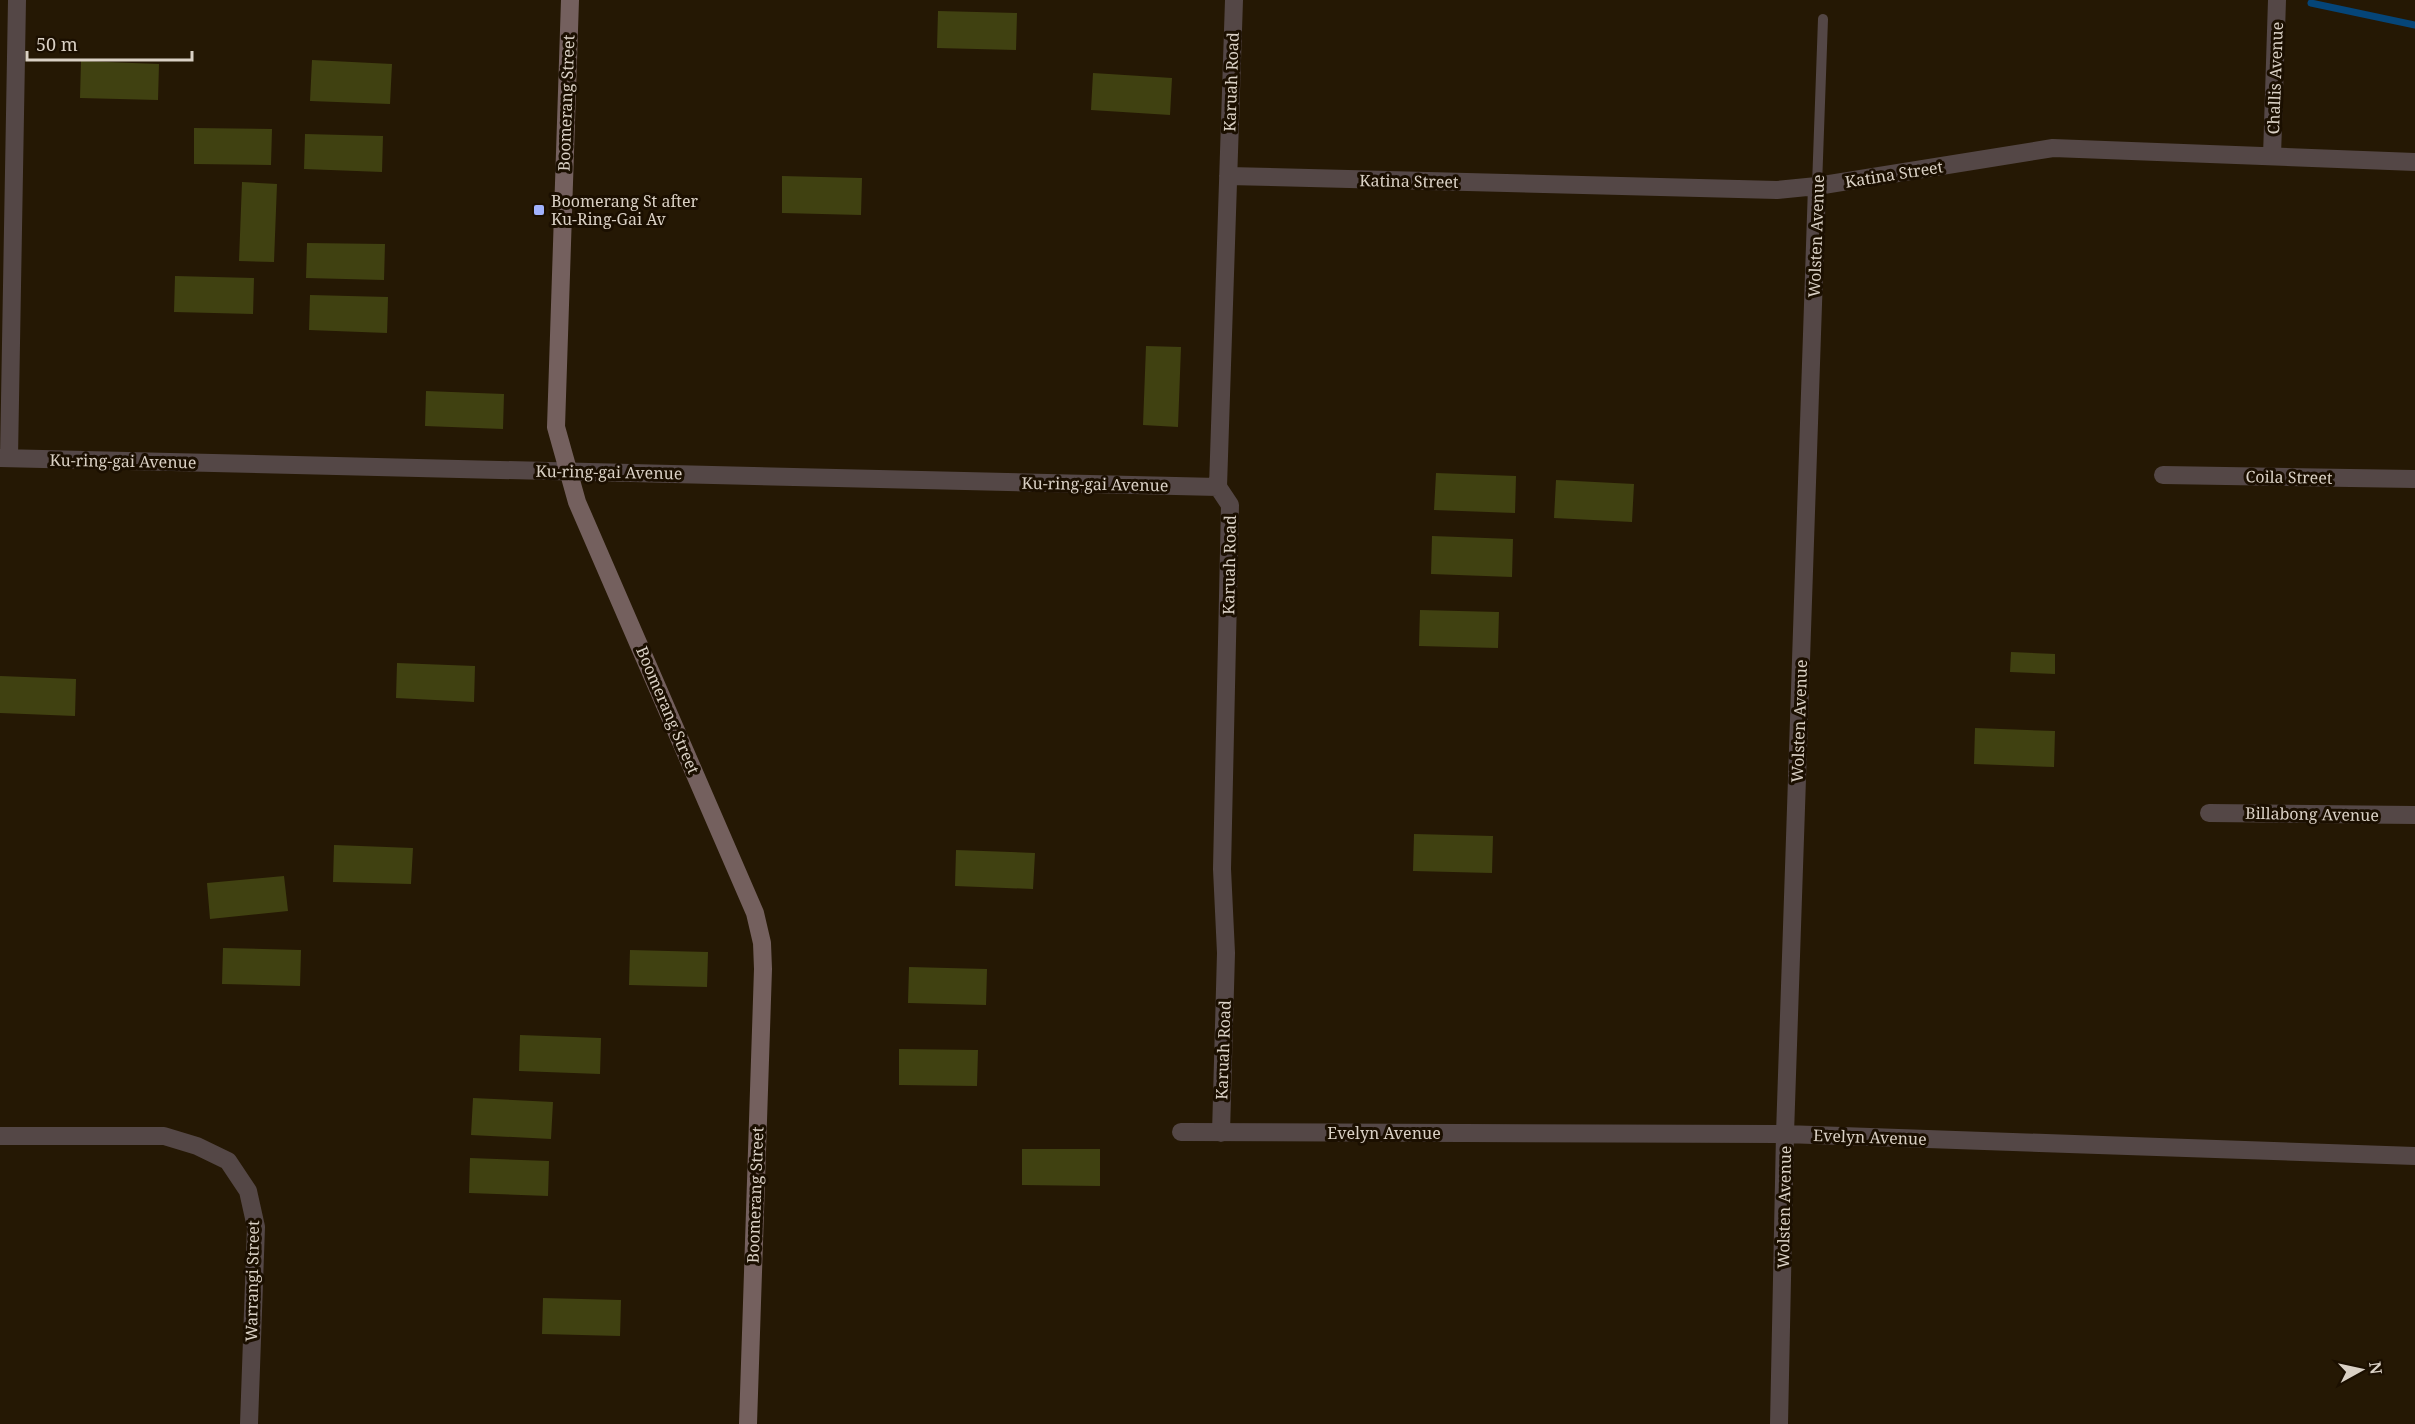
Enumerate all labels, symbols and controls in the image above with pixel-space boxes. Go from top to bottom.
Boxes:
street label: Challis Avenue [2262,21,2288,135]
scale bar [27,24,192,62]
text: 50 m [36,32,78,56]
street label: Karuah Road [1218,32,1244,132]
street label: Boomerang Street [553,34,579,172]
street label: Katina Street [1843,155,1945,193]
street label: Katina Street [1359,169,1459,193]
street label: Wolsten Avenue [1803,174,1829,298]
place label: Boomerang St after Ku-Ring-Gai Av [551,190,699,230]
marker: Boomerang St after Ku-Ring-Gai Av [532,203,546,217]
street label: Ku-ring-gai Avenue [50,449,196,473]
street label: Ku-ring-gai Avenue [536,460,682,484]
street label: Coila Street [2245,465,2333,489]
street label: Ku-ring-gai Avenue [1022,472,1168,496]
street label: Karuah Road [1217,515,1241,615]
street label: Boomerang Street [631,643,705,777]
street label: Wolsten Avenue [1786,659,1812,783]
street label: Billabong Avenue [2245,802,2379,826]
street label: Karuah Road [1210,1000,1236,1100]
street label: Evelyn Avenue [1327,1122,1441,1144]
street label: Evelyn Avenue [1813,1124,1927,1150]
street label: Boomerang Street [742,1126,768,1264]
street label: Wolsten Avenue [1772,1145,1796,1269]
street label: Warrangi Street [240,1220,264,1342]
north arrow [2331,1340,2391,1400]
text: N [2364,1360,2388,1376]

